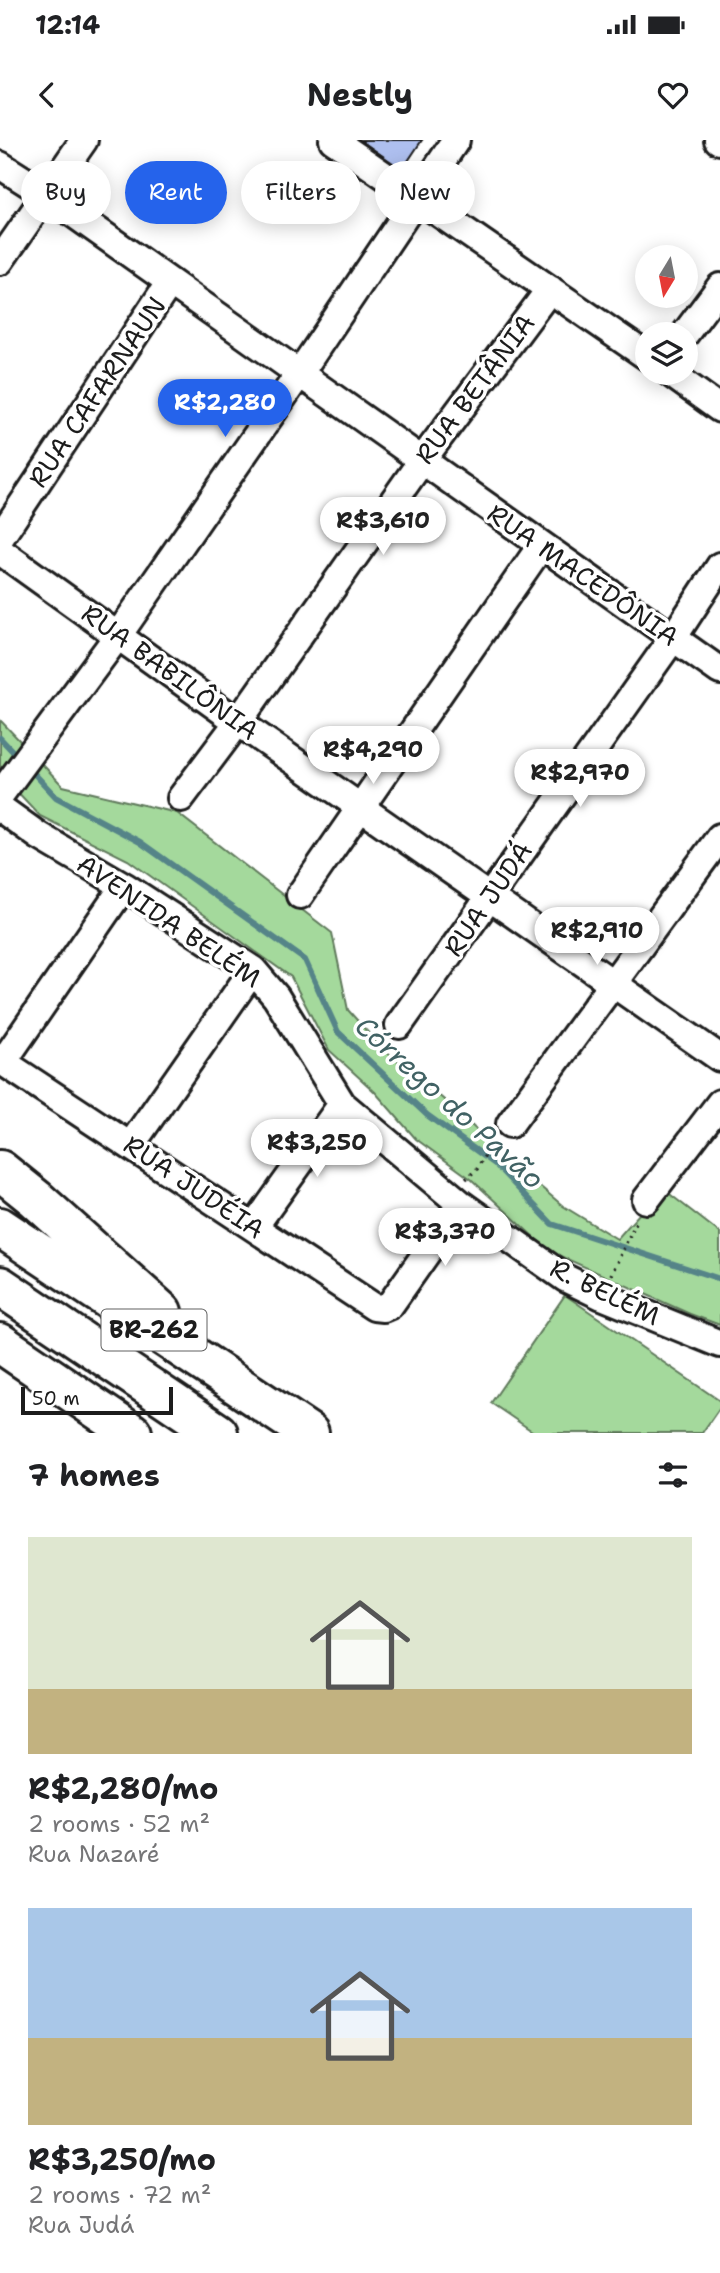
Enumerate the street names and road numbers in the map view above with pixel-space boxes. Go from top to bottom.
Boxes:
street label: RUA CAFARNAUN [20,290,173,494]
street label: RUA BETÂNIA [407,307,543,471]
street label: RUA MACEDÔNIA [481,495,686,654]
street label: RUA BABILÔNIA [75,595,266,748]
street label: RUA JUDÁ [435,834,540,963]
street label: AVENIDA BELÉM [70,846,268,995]
street label: RUA JUDÉIA [117,1127,271,1247]
street label: R. BELÉM [544,1250,666,1333]
road number: BR-262 [102,1310,206,1350]

